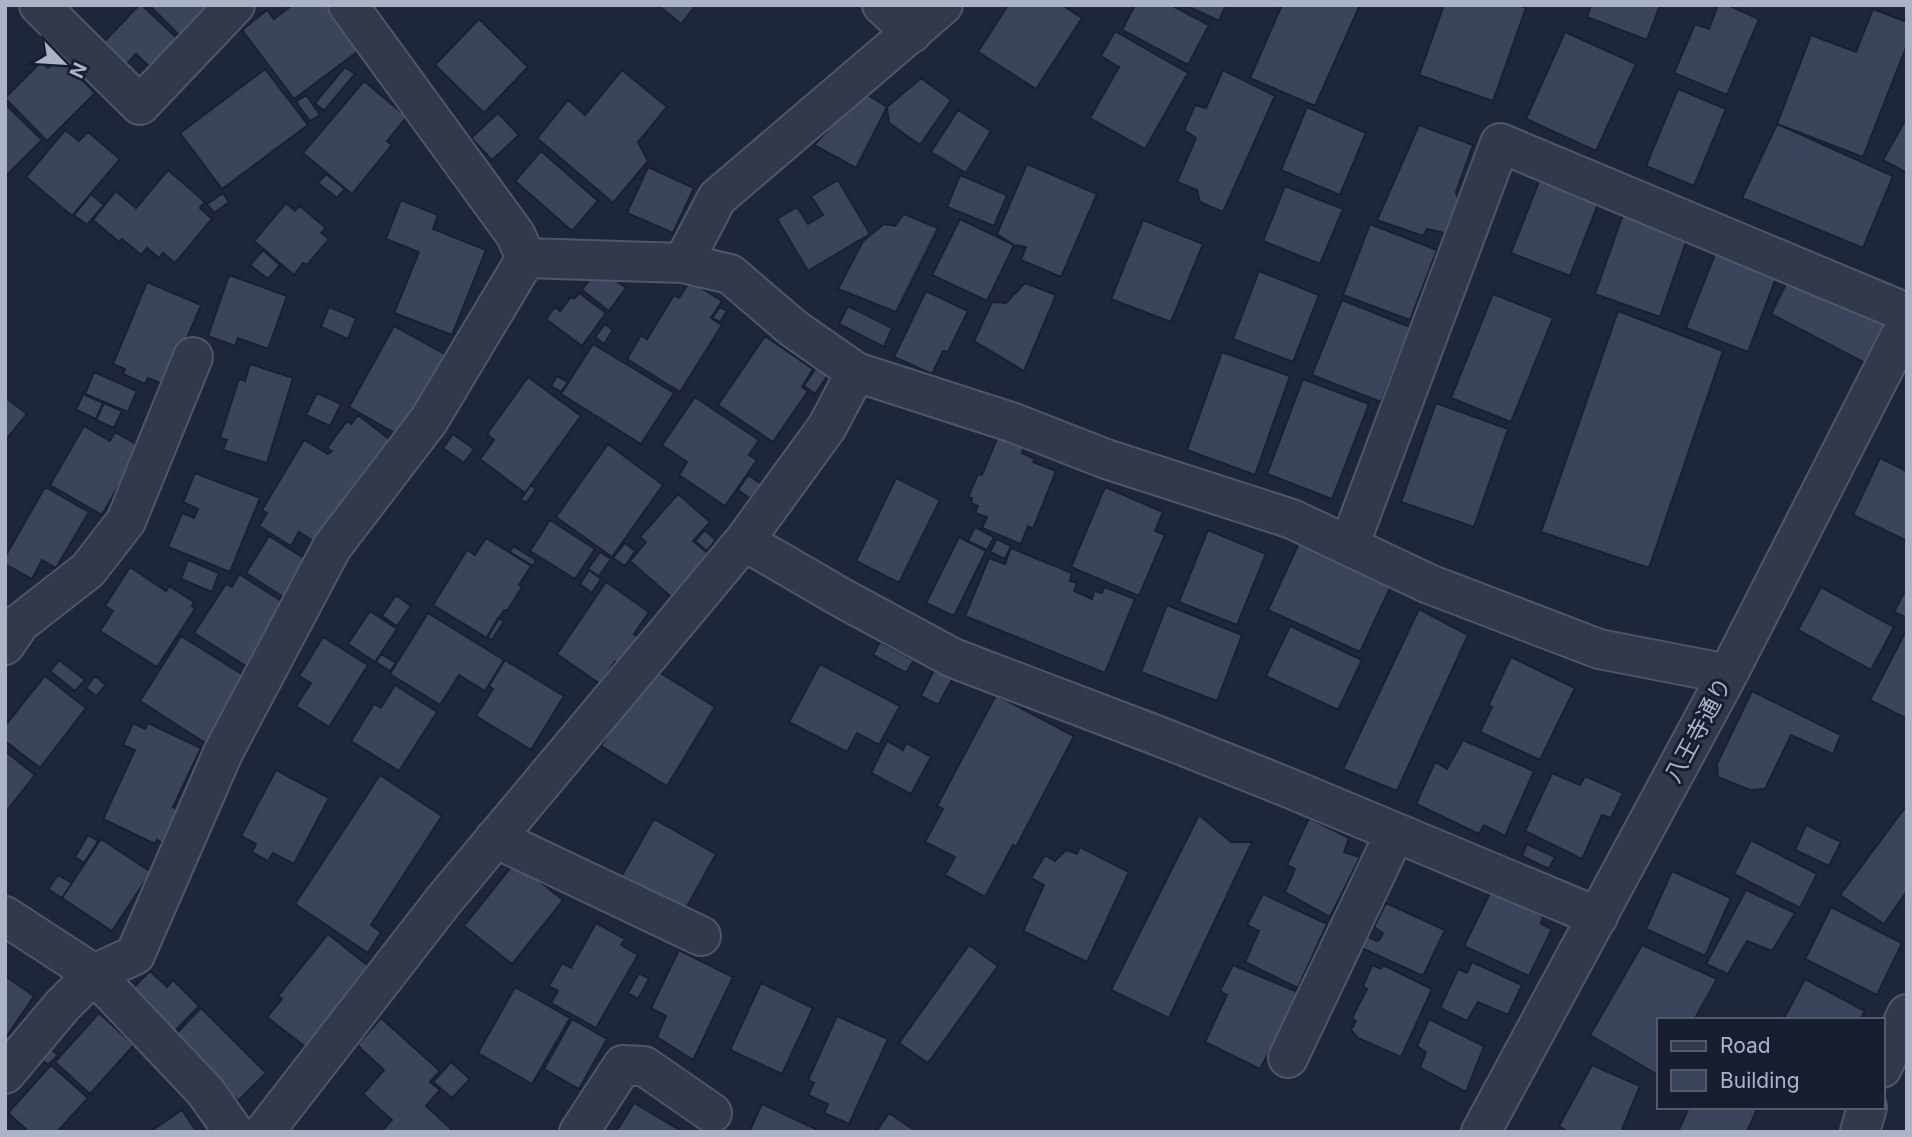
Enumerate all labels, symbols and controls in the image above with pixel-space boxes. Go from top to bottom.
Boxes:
north arrow [28,28,98,98]
text: N [64,59,91,81]
street label: 八王寺通り [1659,673,1737,787]
legend [1657,1018,1884,1109]
text: Road [1720,1033,1771,1058]
text: Building [1720,1068,1800,1093]

